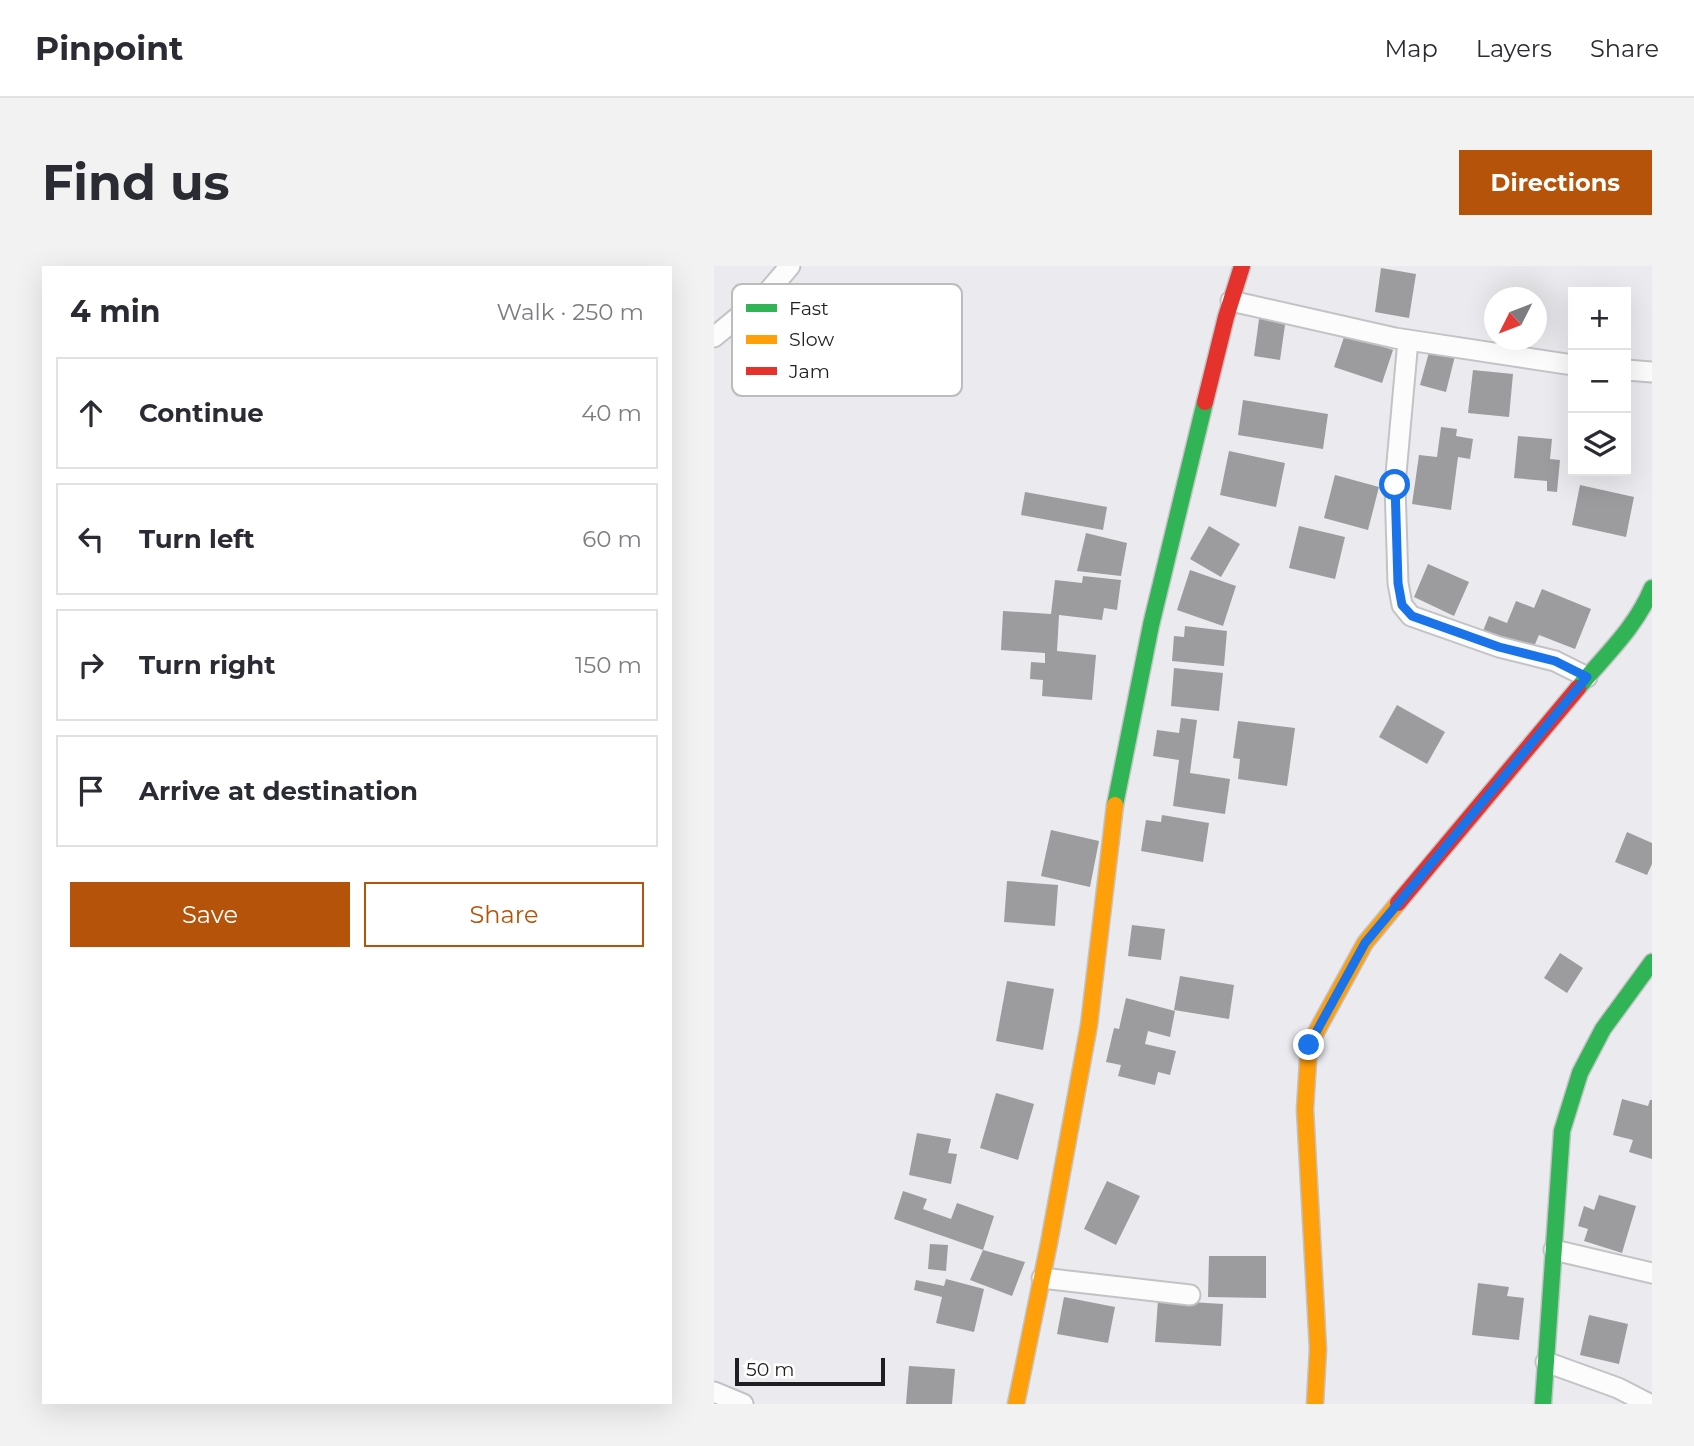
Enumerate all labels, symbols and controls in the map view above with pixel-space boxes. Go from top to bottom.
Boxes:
text: Pinpoint [35,28,183,68]
text: Map [1384,34,1438,63]
text: Layers [1476,34,1552,63]
text: Share [1590,34,1659,63]
button: Directions [1459,150,1652,215]
text: Find us [42,153,230,212]
legend [732,284,962,396]
north arrow [1484,287,1547,350]
map controls [1568,287,1631,476]
button: + [1568,287,1631,350]
text: 4 min [70,293,160,330]
text: Fast [789,297,829,320]
text: Walk · 250 m [497,298,644,326]
text: Slow [789,328,834,351]
button: − [1568,350,1631,413]
text: Jam [788,360,830,383]
icon: ahead [72,394,110,432]
text: Continue [139,397,264,429]
text: 40 m [581,399,642,427]
button: layers [1568,413,1631,476]
route start [1379,469,1410,500]
icon: left [72,520,110,558]
text: Turn left [139,523,255,555]
text: 60 m [582,525,642,553]
icon: right [72,646,110,684]
text: Turn right [139,649,275,681]
text: 150 m [575,651,642,679]
icon: arrive [72,772,110,810]
text: Arrive at destination [139,775,418,807]
button: Save [70,882,350,947]
button: Share [364,882,644,947]
route end [1293,1029,1324,1060]
scale bar [735,1355,886,1387]
text: 50 m [746,1358,794,1381]

